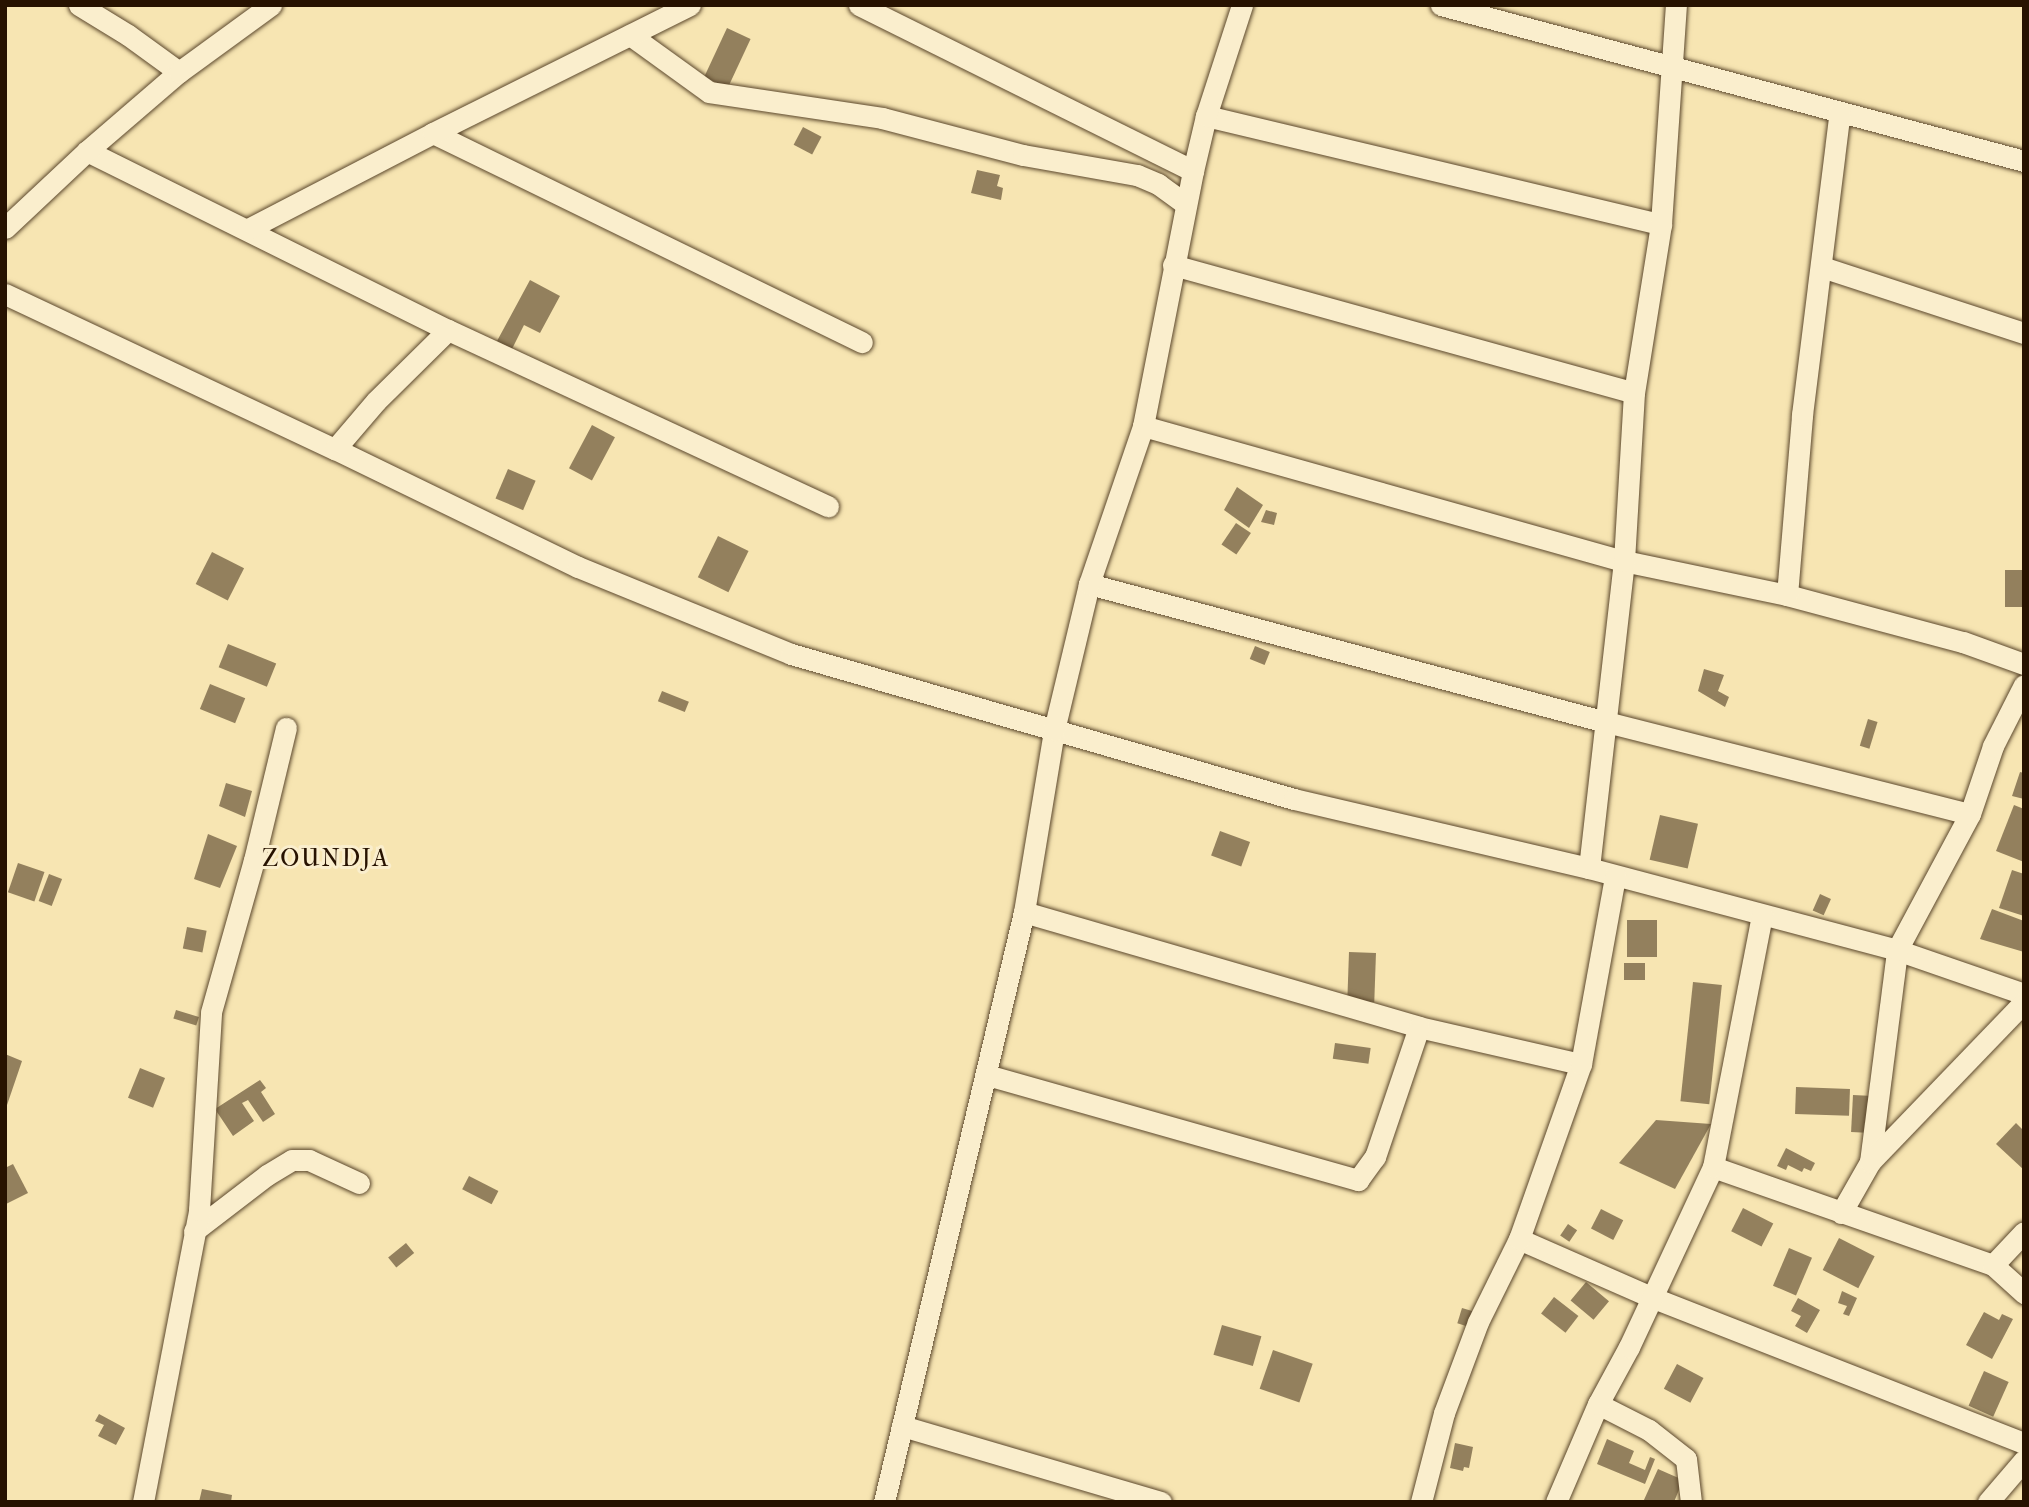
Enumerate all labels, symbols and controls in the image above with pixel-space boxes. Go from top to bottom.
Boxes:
district label: ZOUNDJA [263,845,389,873]

